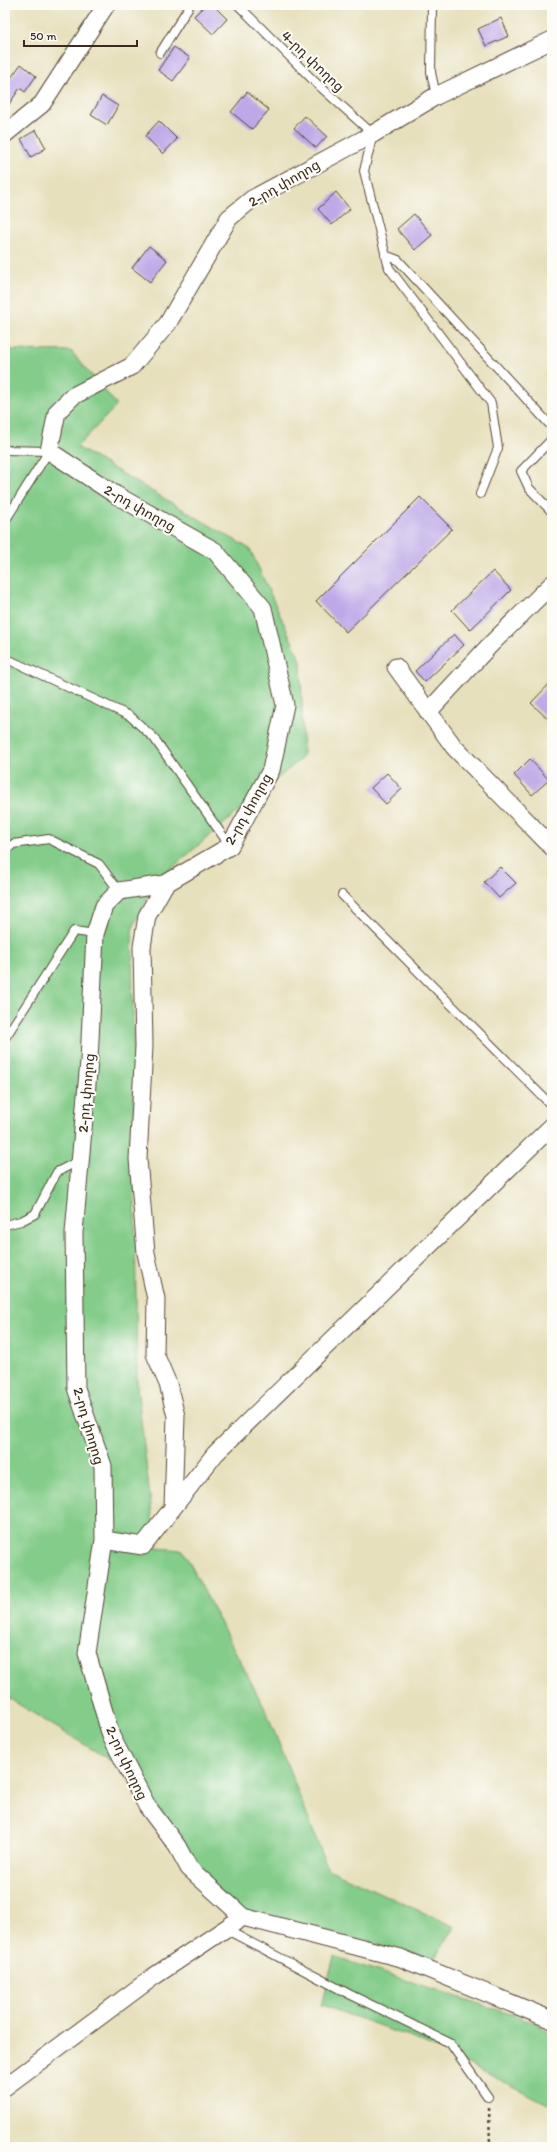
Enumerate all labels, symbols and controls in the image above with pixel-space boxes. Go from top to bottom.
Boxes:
scale bar [24,22,137,48]
street label: 4-րդ փողոց [278,27,348,95]
text: 50 m [30,29,56,43]
street label: 2-րդ փողոց [246,156,323,211]
street label: 2-րդ փողոց [101,481,178,536]
street label: 2-րդ փողոց [221,771,276,848]
street label: 2-րդ փողոց [75,1053,98,1133]
street label: 2-րդ փողոց [69,1386,108,1467]
street label: 2-րդ փողոց [102,1724,151,1803]

